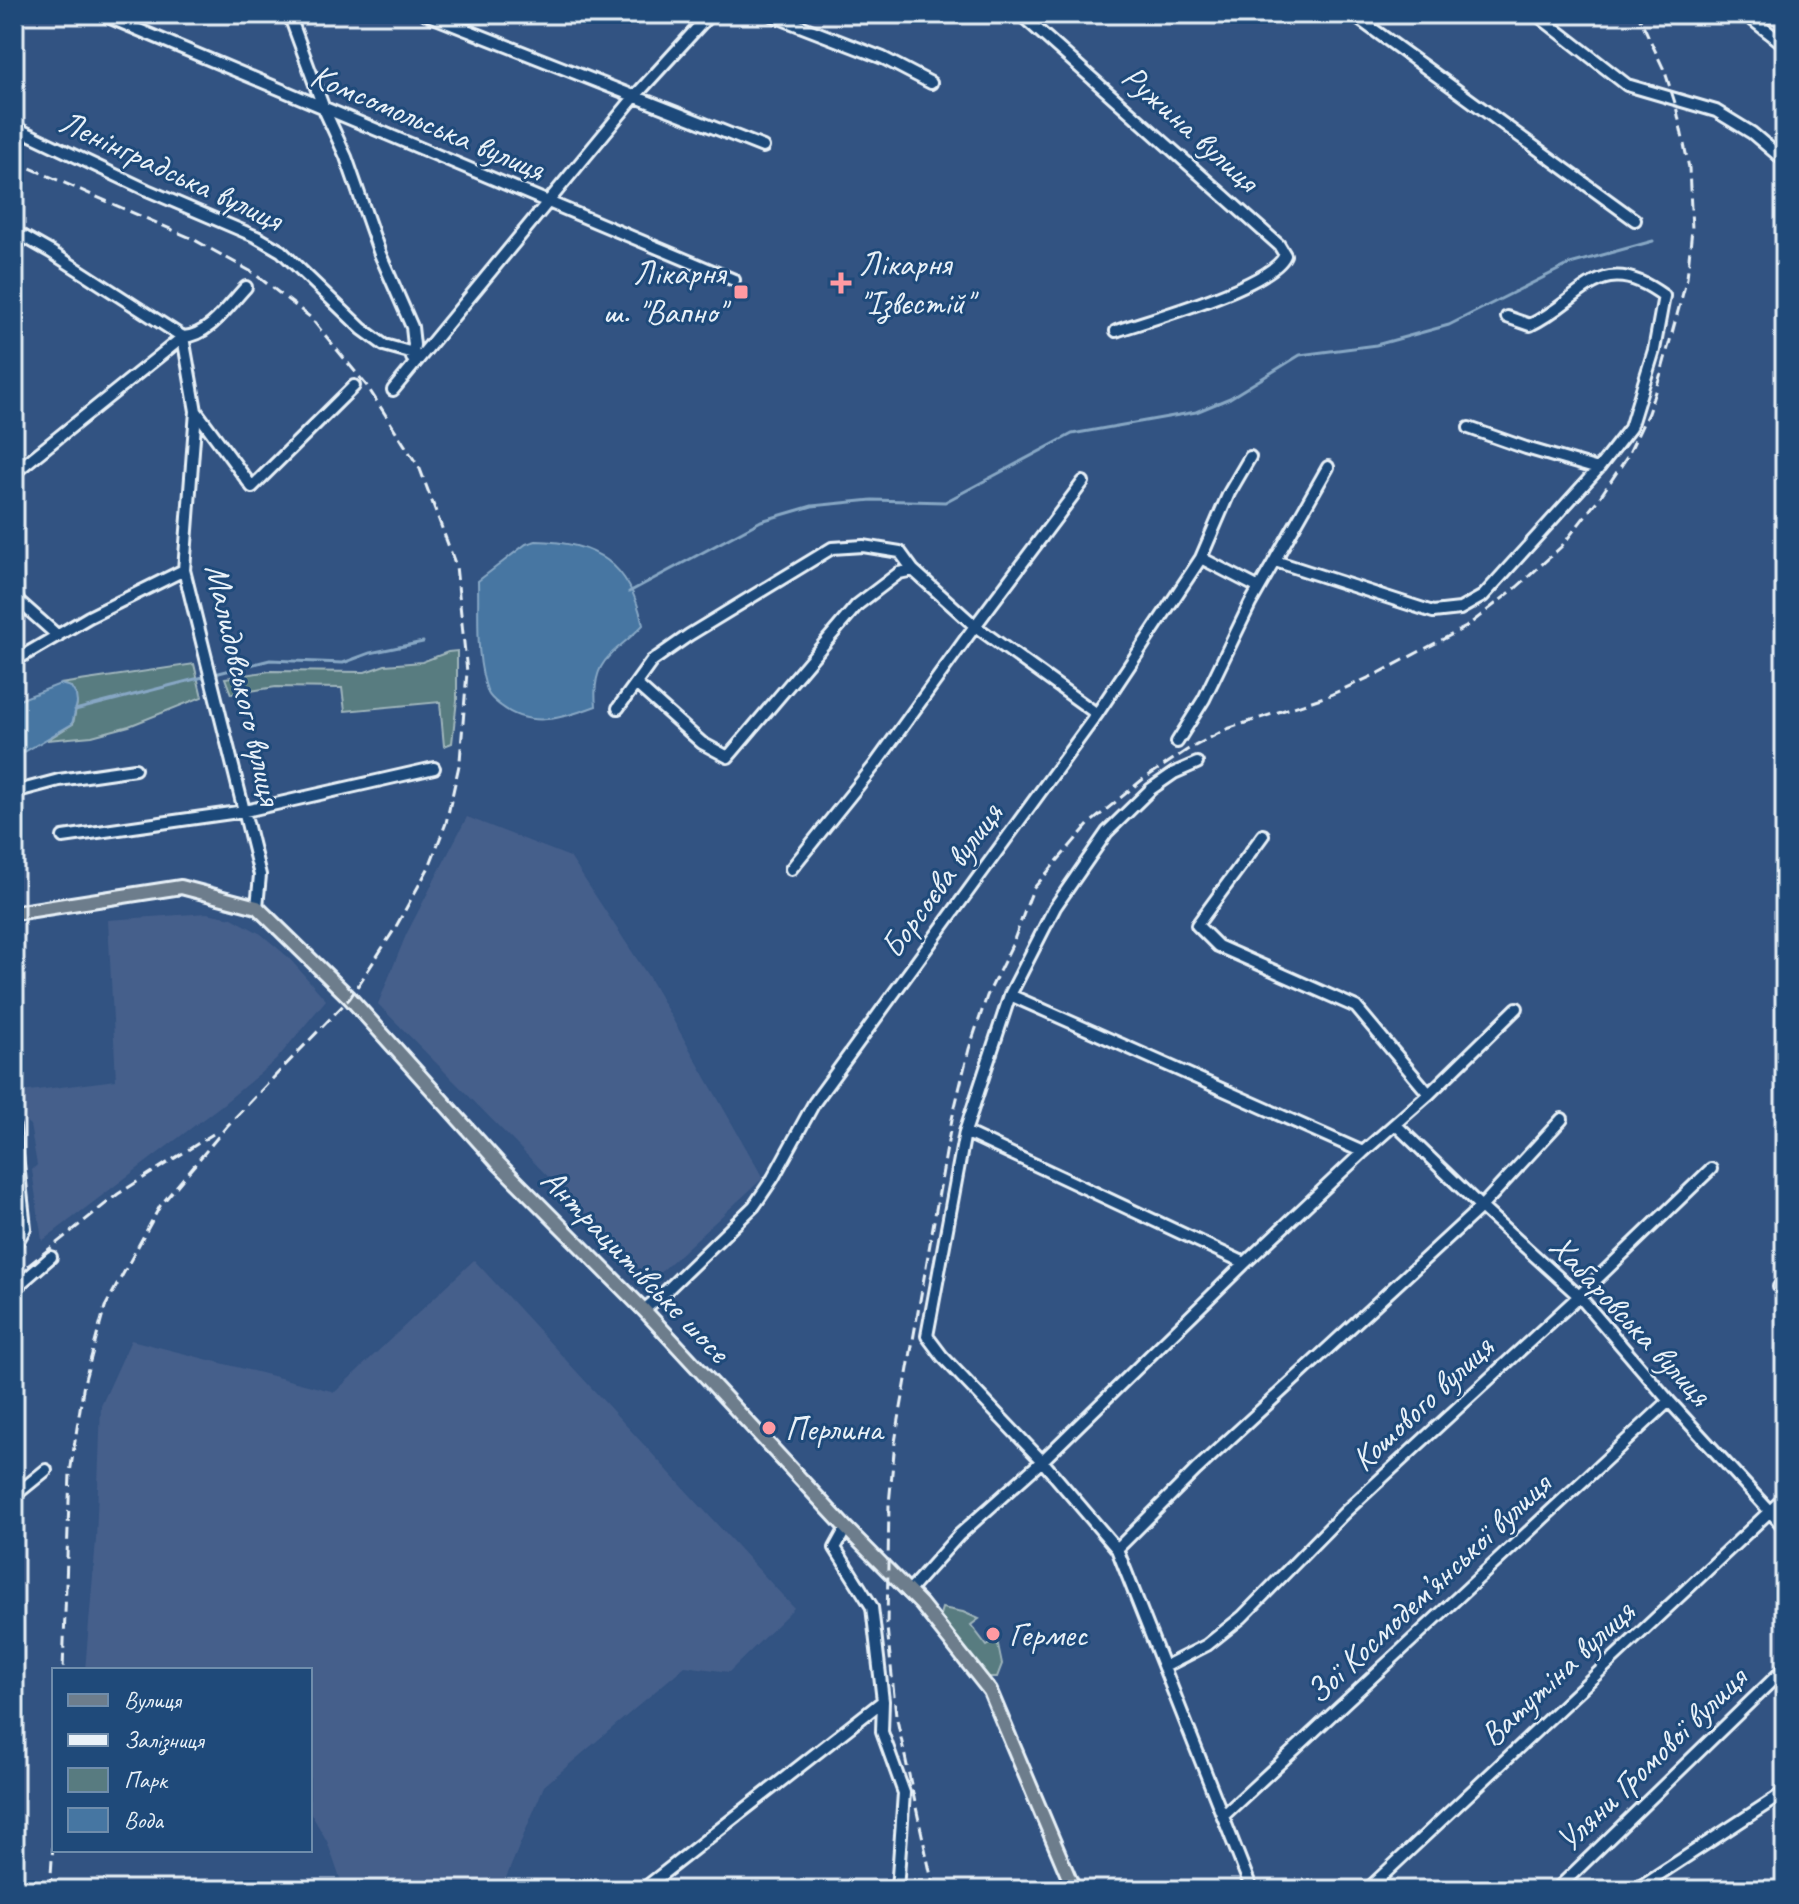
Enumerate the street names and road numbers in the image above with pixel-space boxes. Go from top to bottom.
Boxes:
street label: Комсомольська вулиця [305,53,553,191]
street label: Ружина вулиця [1113,55,1270,202]
street label: Ленінградська вулиця [53,100,291,241]
street label: Малидовського вулиця [195,559,293,811]
street label: Борсоєва вулиця [870,793,1013,966]
street label: Антрацитівське шосе [532,1159,741,1373]
street label: Хабаровська вулиця [1541,1225,1722,1416]
street label: Кошового вулиця [1342,1325,1504,1480]
street label: Зої Космодем’янської вулиця [1296,1462,1561,1713]
street label: Ватутіна вулиця [1471,1589,1645,1756]
street label: Уляни Громової вулиця [1546,1655,1757,1861]

